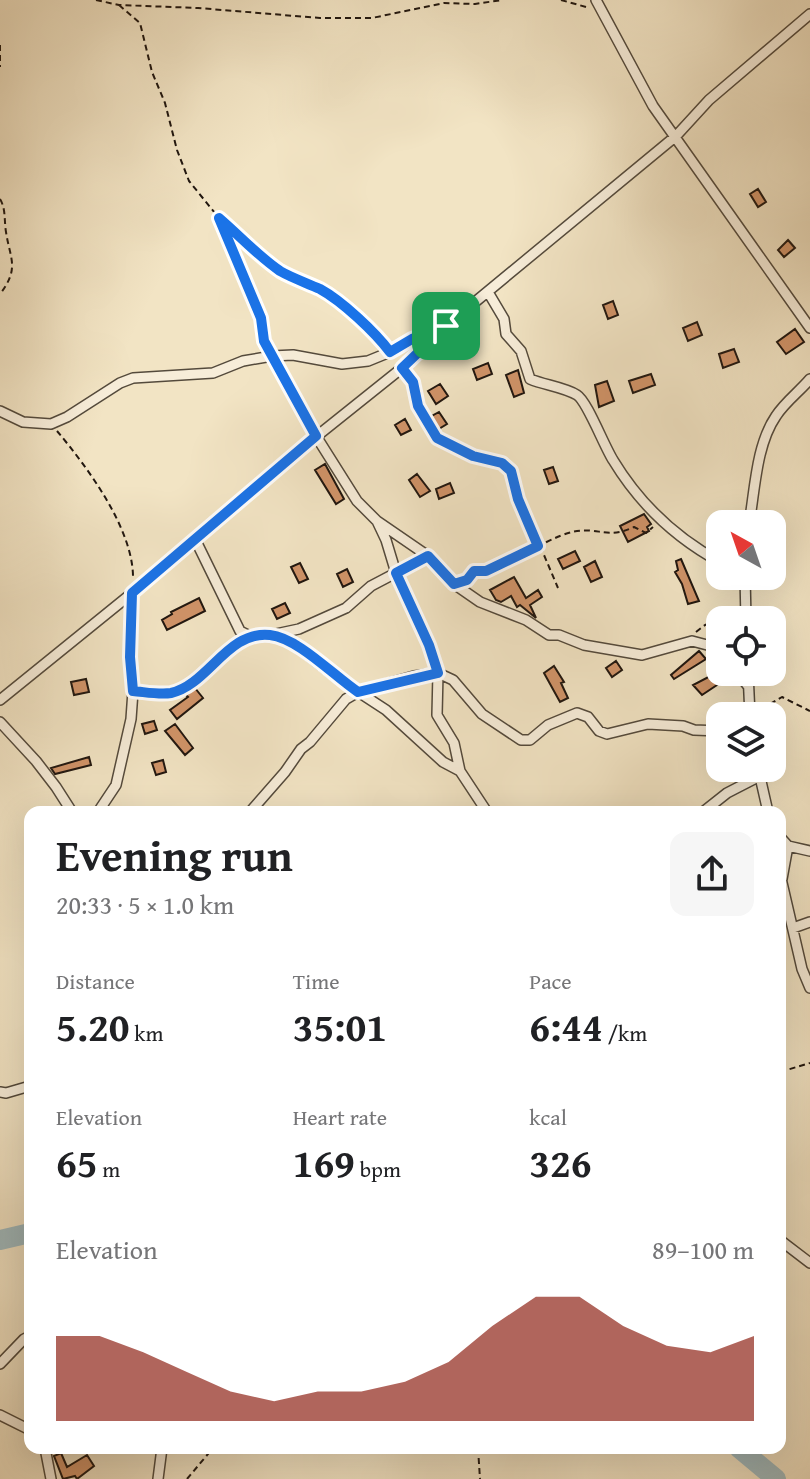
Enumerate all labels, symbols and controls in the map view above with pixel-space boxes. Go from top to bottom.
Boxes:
pin [412,292,480,360]
icon: arrive [424,304,468,348]
north arrow [706,510,786,590]
map controls [706,510,786,782]
button: locate [706,606,786,686]
button: layers [706,702,786,782]
text: Evening run [56,823,293,887]
button: share [670,832,754,916]
text: 20:33 · 5 × 1.0 km [56,885,234,924]
text: Distance [56,965,135,997]
text: Time [293,965,339,997]
text: Pace [529,965,572,997]
text: 5.20 [56,997,129,1056]
text: 35:01 [293,997,387,1056]
text: 6:44 [529,997,603,1056]
text: km [129,1017,163,1049]
text: /km [603,1017,647,1049]
text: Elevation [56,1101,142,1133]
text: Heart rate [293,1101,387,1133]
text: kcal [529,1101,567,1133]
text: 65 [56,1133,97,1192]
text: 169 [293,1133,355,1192]
text: 326 [529,1133,592,1192]
text: m [97,1153,120,1185]
text: bpm [355,1153,401,1185]
text: Elevation [56,1230,158,1269]
text: 89–100 m [652,1230,754,1269]

